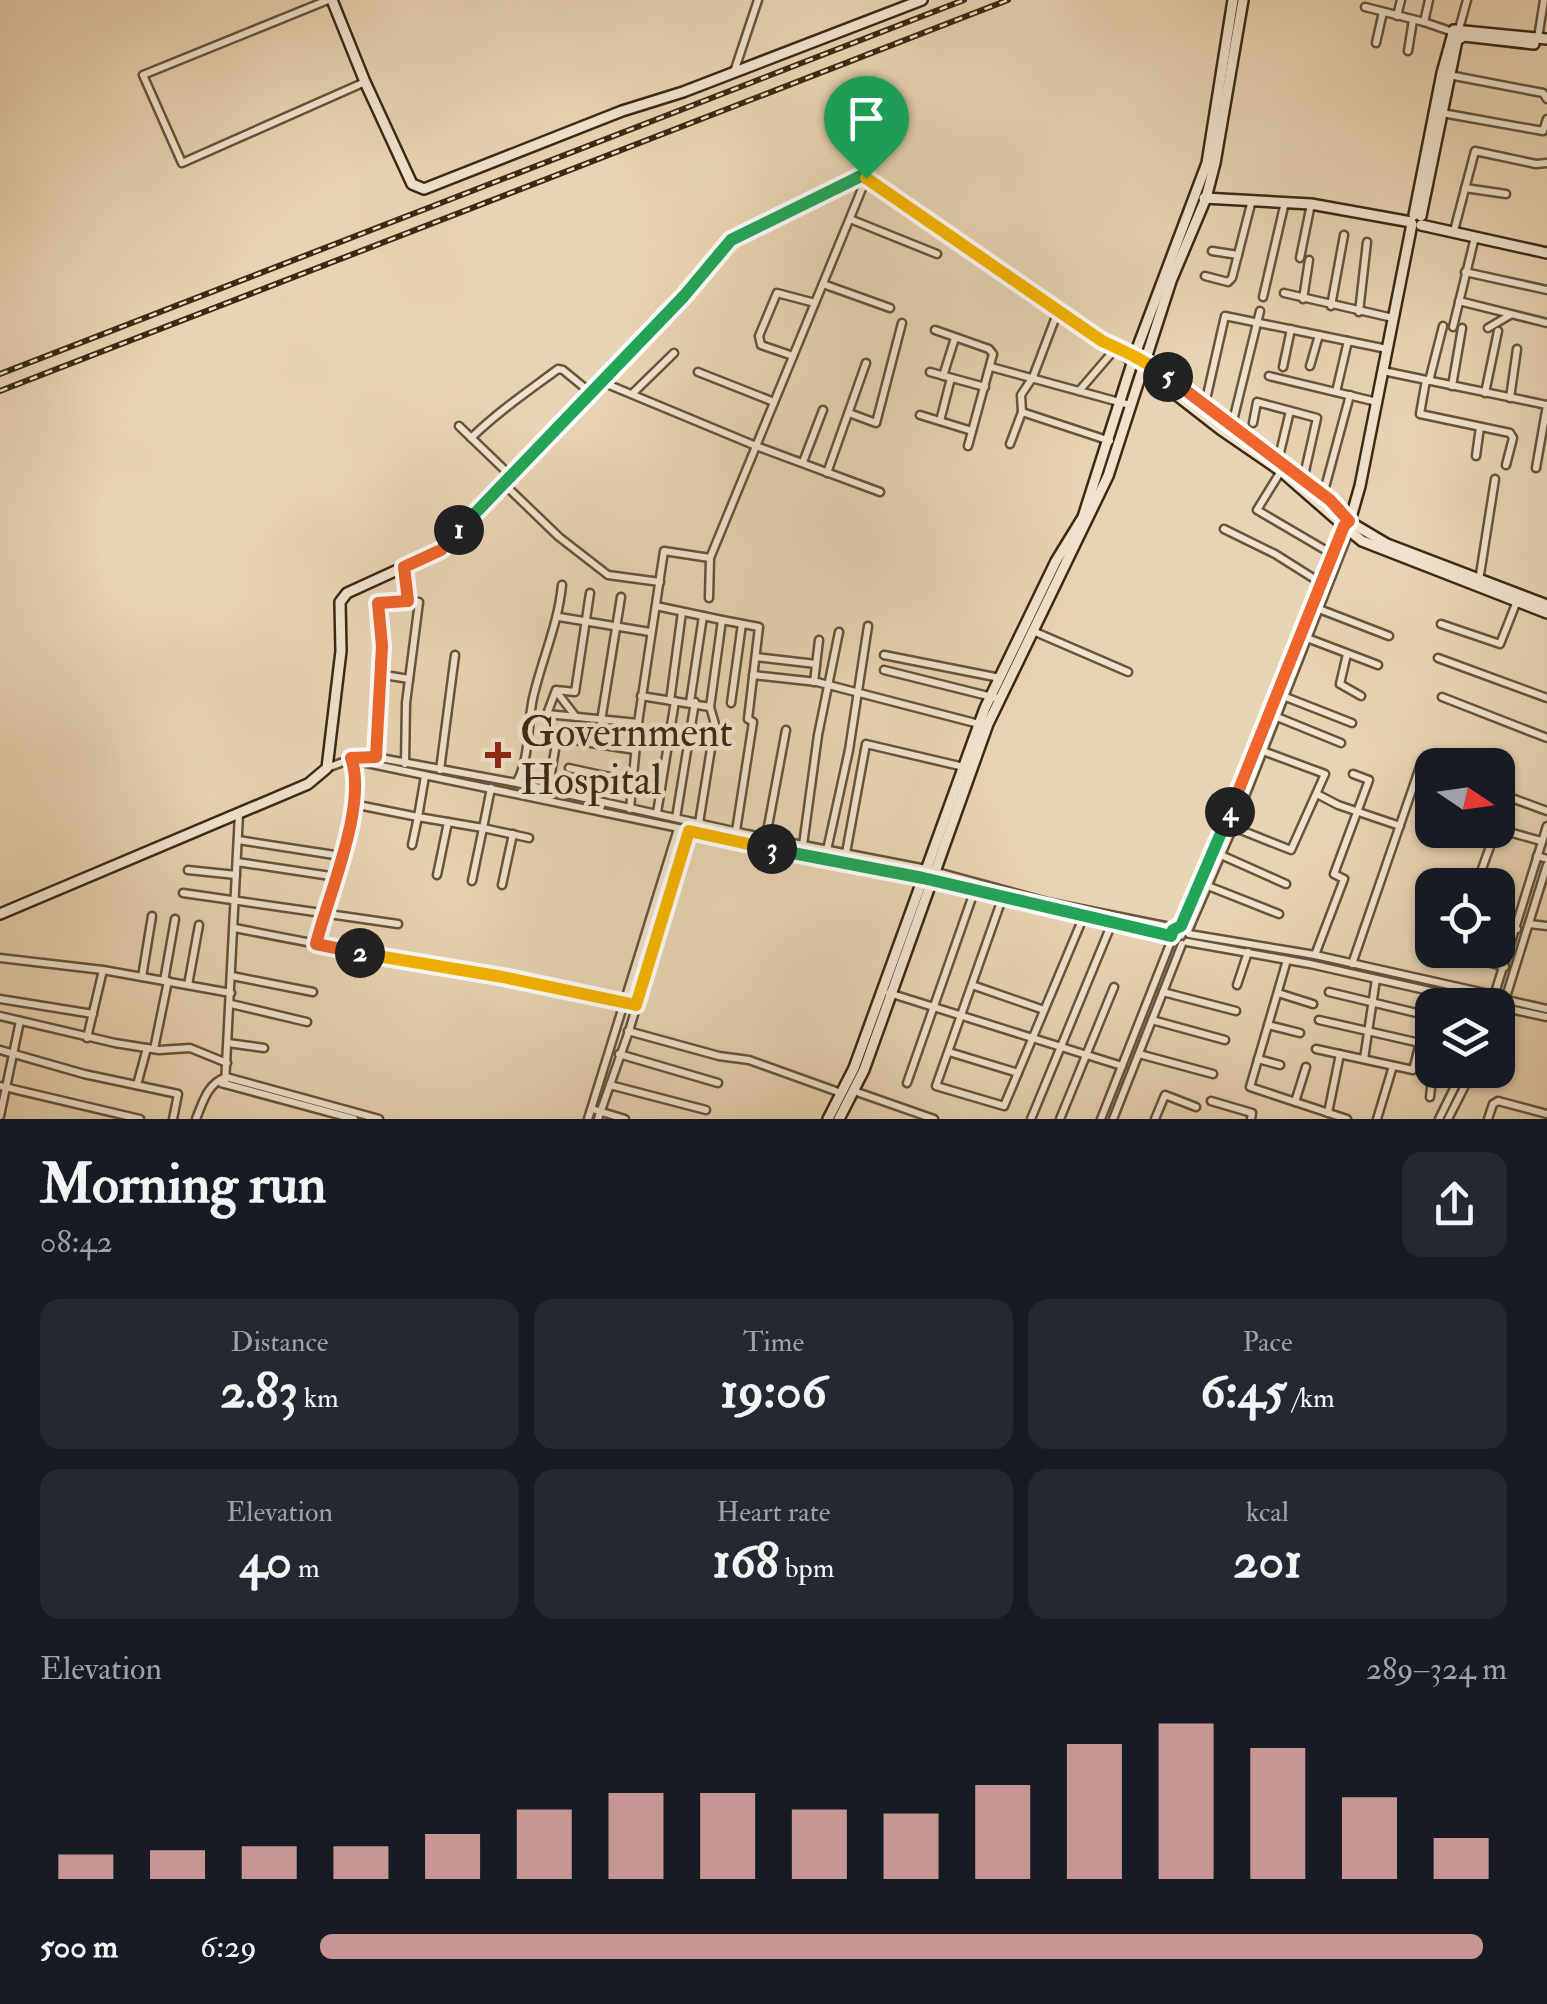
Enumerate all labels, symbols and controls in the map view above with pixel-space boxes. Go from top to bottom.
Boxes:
pin [824,76,909,179]
icon: arrive [839,91,894,146]
pin: 5 [1143,352,1193,402]
text: 5 [1162,359,1174,394]
pin: 1 [434,505,484,555]
text: 1 [454,512,464,547]
place label: Government Hospital [520,707,733,807]
marker: Government Hospital [485,742,511,768]
north arrow [1415,748,1515,848]
map controls [1415,748,1515,1088]
pin: 4 [1205,787,1255,837]
text: 4 [1222,794,1238,829]
pin: 3 [747,824,797,874]
text: 3 [767,831,777,866]
button: locate [1415,868,1515,968]
pin: 2 [335,928,385,978]
text: 2 [353,935,367,970]
button: layers [1415,988,1515,1088]
text: Morning run [40,1150,326,1219]
button: share [1402,1152,1507,1257]
text: 08:42 [40,1222,113,1262]
text: Distance [231,1325,328,1360]
text: Time [743,1325,804,1360]
text: Pace [1242,1325,1293,1360]
text: 2.83 [220,1360,298,1423]
text: 19:06 [720,1360,827,1423]
text: 6:45 [1200,1360,1287,1423]
text: km [298,1381,339,1416]
text: /km [1287,1381,1335,1416]
text: Elevation [226,1495,333,1530]
text: Heart rate [717,1495,830,1530]
text: kcal [1246,1495,1289,1530]
text: 40 [239,1530,292,1593]
text: 168 [713,1530,779,1593]
text: 201 [1233,1530,1302,1593]
text: m [292,1551,320,1586]
text: bpm [779,1551,834,1586]
text: Elevation [40,1649,162,1689]
text: 289–324 m [1366,1649,1507,1689]
text: 500 m [40,1927,118,1967]
text: 6:29 [200,1927,257,1967]

